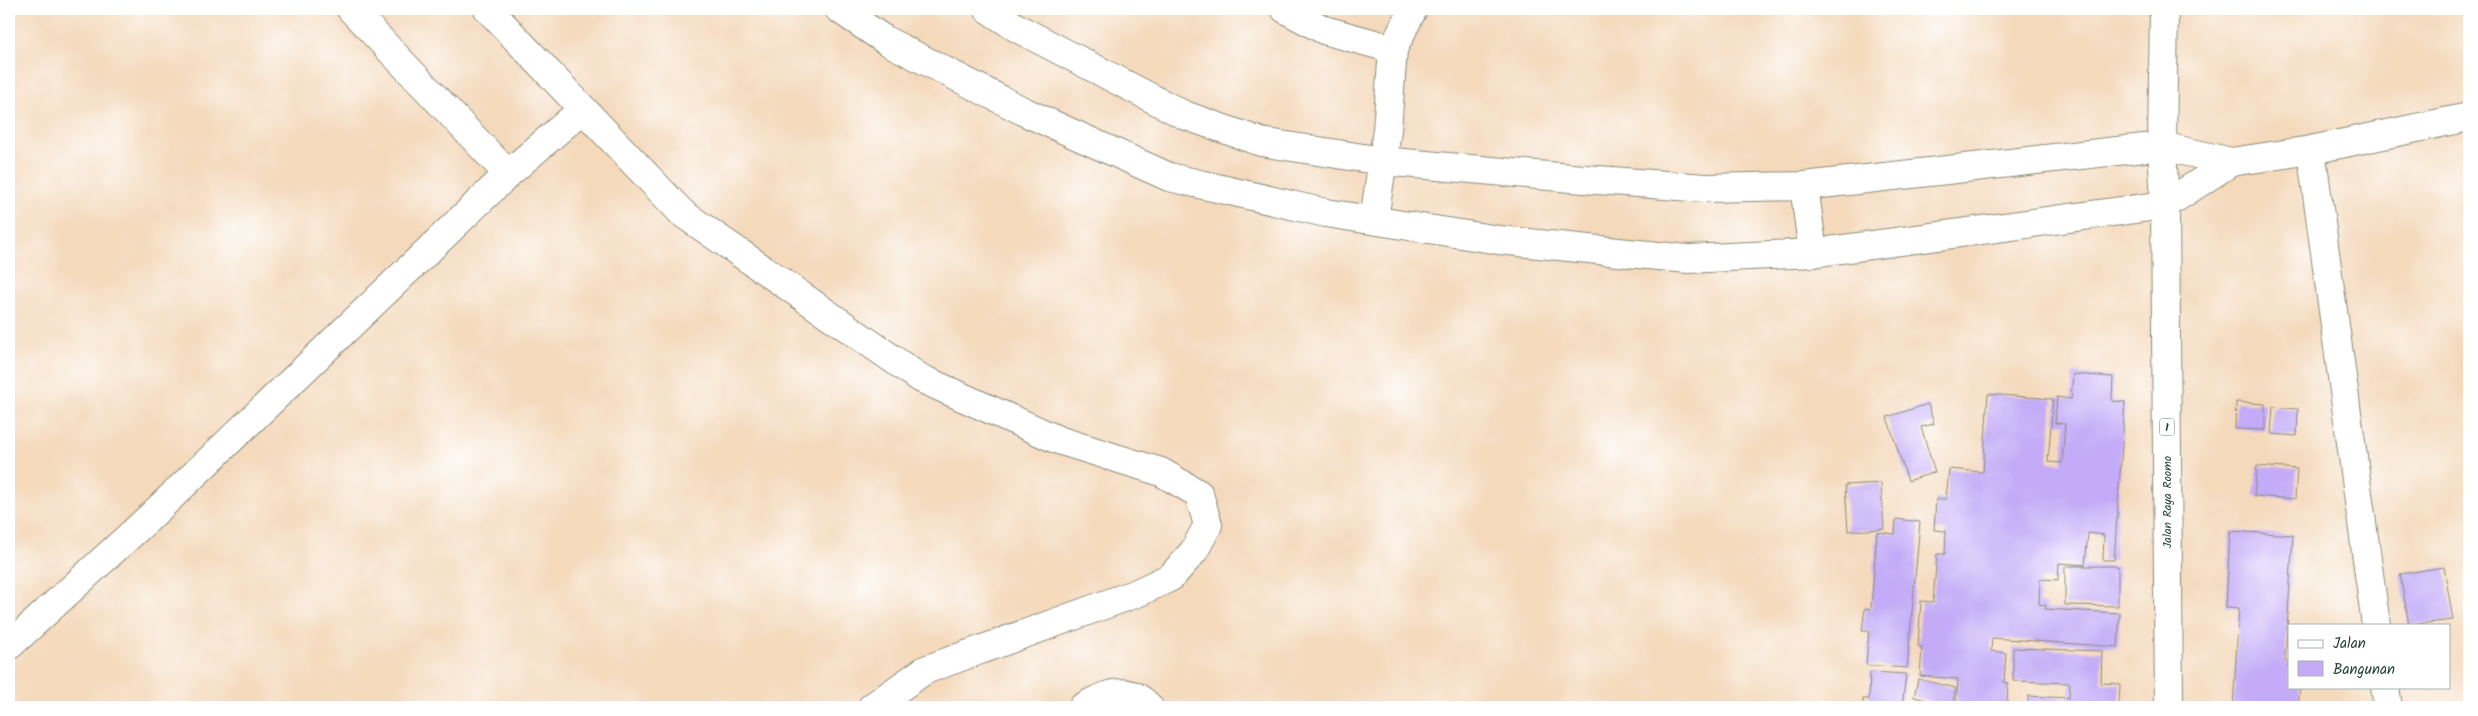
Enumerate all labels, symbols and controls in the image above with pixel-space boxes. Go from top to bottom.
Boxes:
road number: 1 [2160,418,2174,436]
street label: Jalan Raya Roomo [2158,456,2177,548]
legend [2288,624,2450,688]
text: Jalan [2333,632,2366,656]
text: Bangunan [2333,658,2395,682]

